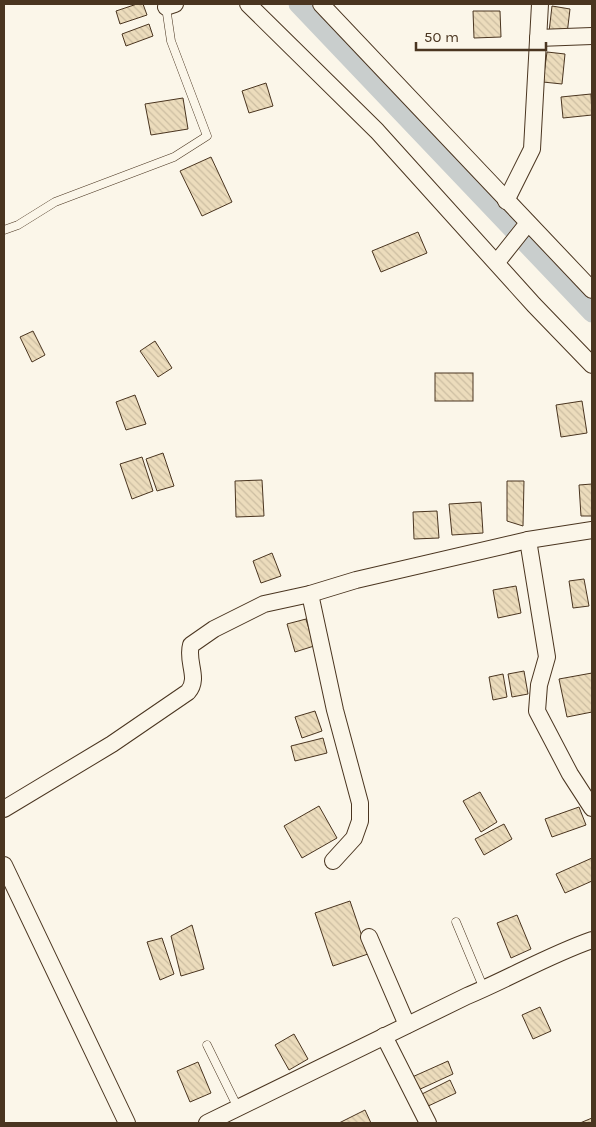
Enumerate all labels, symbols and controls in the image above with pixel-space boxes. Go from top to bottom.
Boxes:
scale bar [416,20,546,52]
text: 50 m [424,28,459,46]

